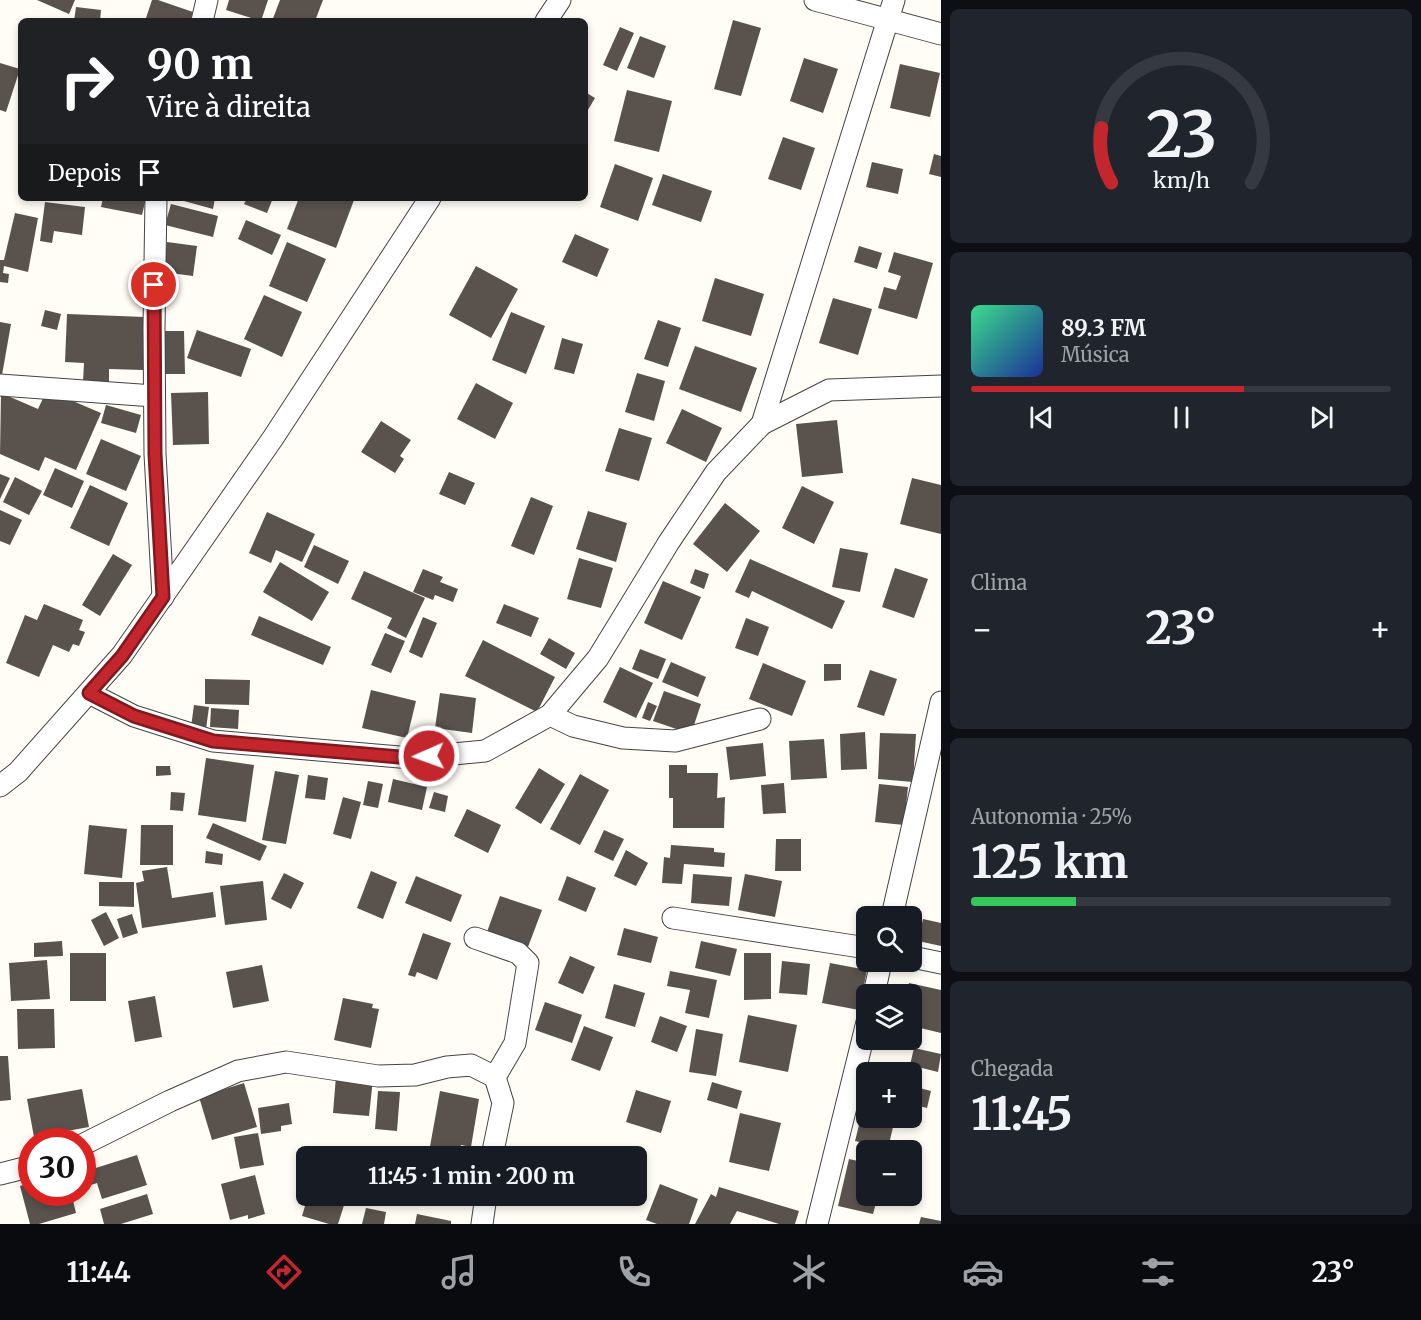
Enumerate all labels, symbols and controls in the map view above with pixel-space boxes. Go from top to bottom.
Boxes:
text: 90 m [147,38,253,90]
icon: right [48,42,126,120]
text: Vire à direita [147,90,311,124]
text: 23 [1146,96,1216,174]
icon: arrive [133,156,166,189]
text: Depois [48,159,121,187]
text: km/h [1153,167,1209,194]
pin [128,259,179,310]
icon: arrive [137,268,170,301]
text: 89.3 FM [1061,314,1146,342]
text: Música [1061,342,1130,367]
icon: previous [1025,401,1058,434]
icon: pause [1165,401,1198,434]
icon: next [1305,401,1338,434]
text: Clima [971,570,1027,595]
text: 23° [1145,600,1217,656]
text: − [971,609,993,650]
text: + [1369,609,1391,650]
position arrow [397,724,461,788]
text: Autonomia · 25% [971,804,1132,829]
text: 125 km [971,834,1128,890]
map controls [856,906,922,1206]
button: search [856,906,922,972]
button: layers [856,984,922,1050]
text: Chegada [971,1056,1054,1081]
button: + [856,1062,922,1128]
text: 11:45 [971,1086,1072,1142]
speed limit sign: 30 [18,1128,96,1206]
button: − [856,1140,922,1206]
text: 11:45 · 1 min · 200 m [368,1162,575,1190]
icon: directions [263,1251,305,1293]
icon: music [438,1251,480,1293]
icon: phone [613,1251,655,1293]
icon: climate [788,1251,830,1293]
icon: car [962,1251,1004,1293]
icon: filters [1137,1251,1179,1293]
text: 11:44 [66,1255,131,1289]
text: 23° [1312,1255,1355,1289]

